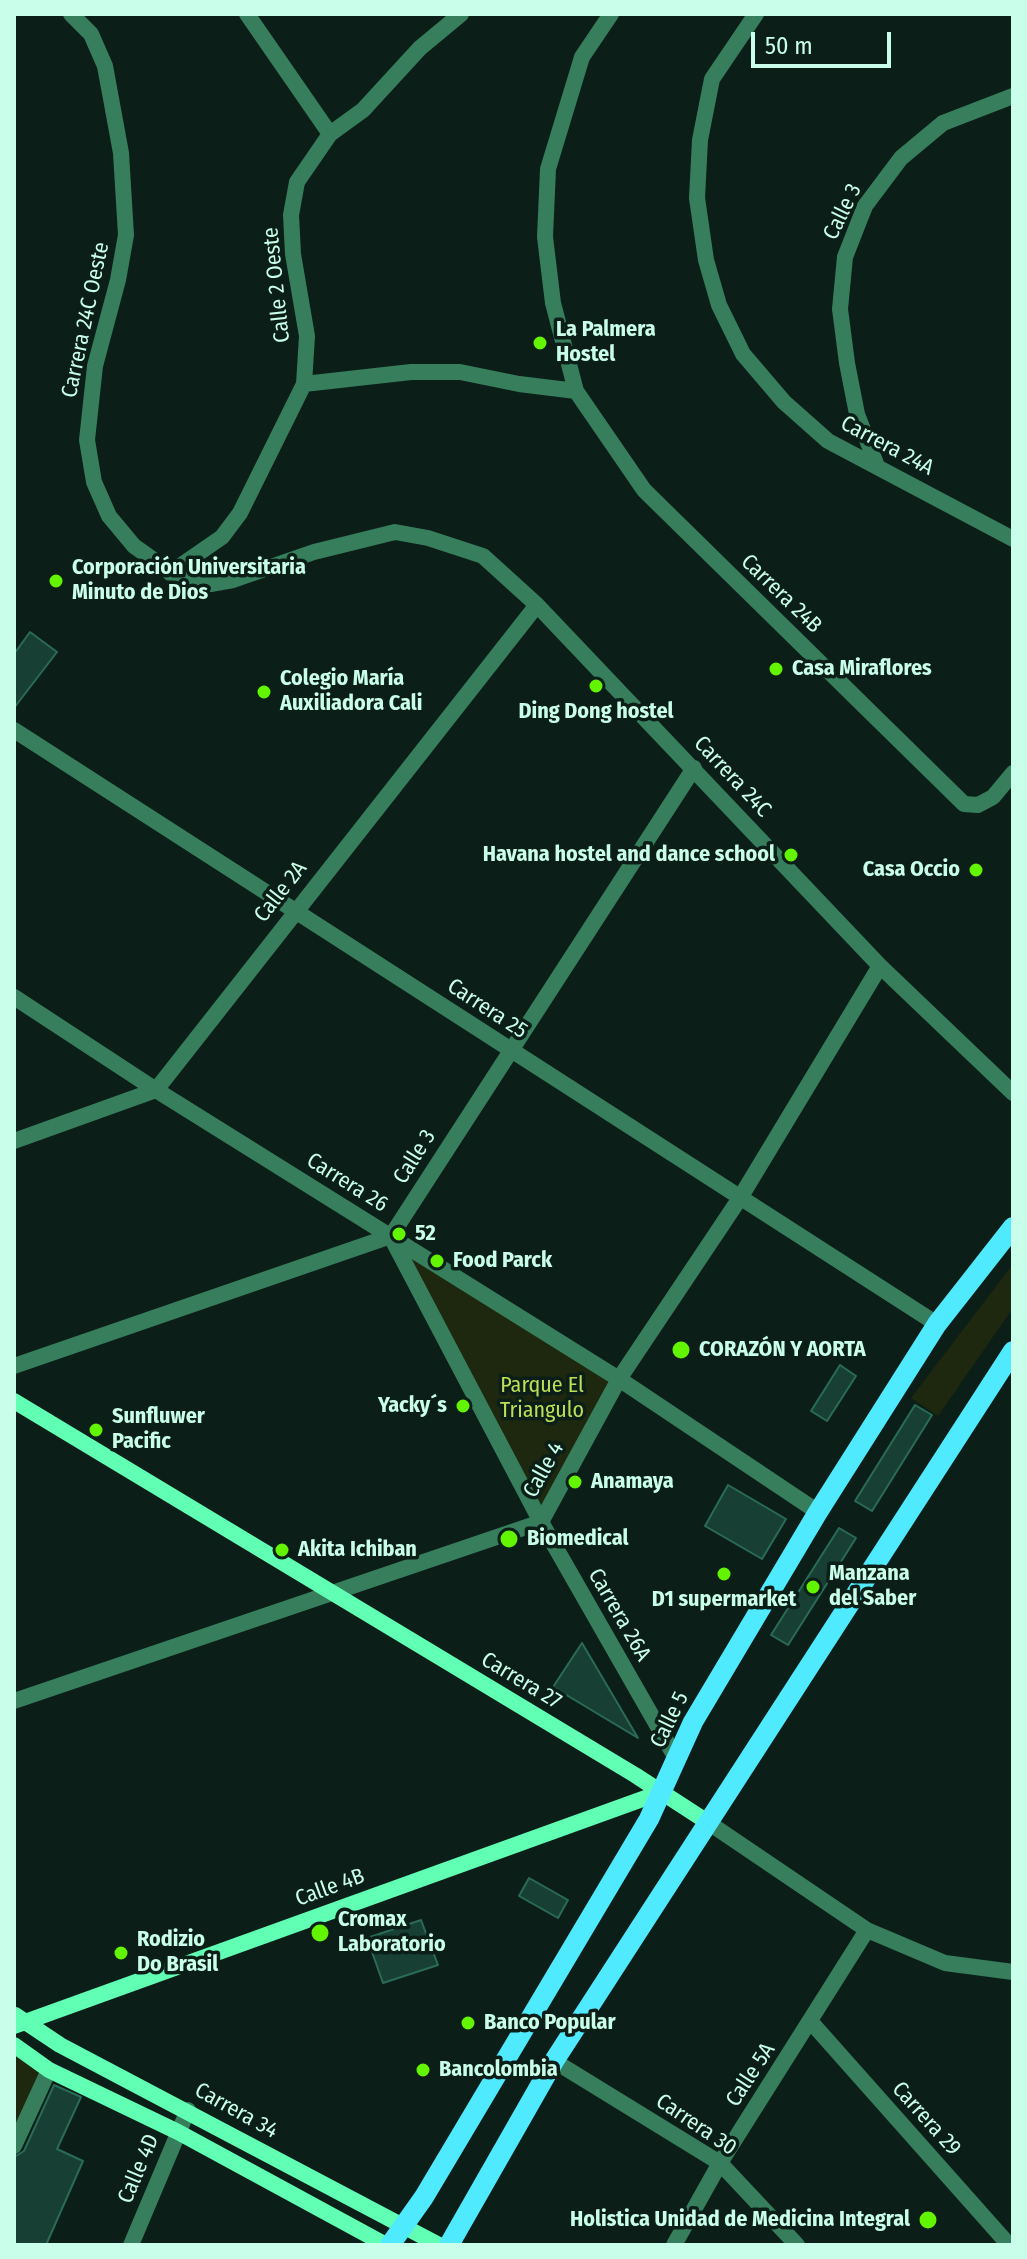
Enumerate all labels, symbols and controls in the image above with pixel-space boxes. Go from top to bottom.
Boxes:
scale bar [755,16,895,66]
text: 50 m [765,32,813,60]
street label: Calle 3 [818,180,868,244]
street label: Calle 2 Oeste [258,226,296,344]
street label: Carrera 24C Oeste [57,240,115,400]
place label: La Palmera Hostel [556,317,656,368]
marker: La Palmera Hostel [531,334,549,352]
street label: Carrera 24A [836,410,938,482]
street label: Carrera 24B [735,549,827,639]
place label: Corporación Universitaria Minuto de Dios [72,555,306,606]
marker: Corporación Universitaria Minuto de Dios [47,572,65,590]
place label: Casa Miraflores [792,656,932,682]
marker: Casa Miraflores [767,660,785,678]
place label: Colegio María Auxiliadora Cali [280,666,422,718]
marker: Ding Dong hostel [587,677,605,695]
marker: Colegio María Auxiliadora Cali [255,683,273,701]
place label: Ding Dong hostel [518,699,674,725]
street label: Carrera 24C [688,731,776,823]
place label: Havana hostel and dance school [483,842,775,868]
marker: Havana hostel and dance school [782,846,800,864]
street label: Calle 2A [249,856,313,928]
place label: Casa Occio [863,857,960,883]
marker: Casa Occio [967,861,985,879]
street label: Carrera 25 [442,973,532,1045]
street label: Calle 3 [388,1125,442,1189]
street label: Carrera 26 [301,1148,393,1218]
place label: 52 [415,1221,436,1247]
marker: 52 [390,1225,408,1243]
place label: Food Parck [453,1248,552,1274]
marker: Food Parck [428,1252,446,1270]
place label: CORAZÓN Y AORTA [699,1337,866,1363]
marker: CORAZÓN Y AORTA [670,1339,692,1361]
park label: Parque El Triangulo [500,1373,584,1424]
place label: Yacky´s [378,1393,447,1419]
marker: Yacky´s [454,1397,472,1415]
place label: Sunfluwer Pacific [112,1404,205,1456]
marker: Sunfluwer Pacific [87,1421,105,1439]
street label: Calle 4 [518,1437,570,1503]
place label: Anamaya [591,1469,674,1495]
marker: Anamaya [566,1473,584,1491]
place label: Biomedical [527,1526,628,1552]
marker: Biomedical [498,1528,520,1550]
place label: Akita Ichiban [298,1537,417,1563]
marker: Akita Ichiban [273,1541,291,1559]
place label: Manzana del Saber [829,1561,916,1612]
street label: Carrera 26A [582,1564,656,1666]
marker: D1 supermarket [715,1565,733,1583]
marker: Manzana del Saber [804,1578,822,1596]
place label: D1 supermarket [652,1587,796,1613]
street label: Carrera 27 [476,1647,566,1715]
street label: Calle 5 [645,1688,695,1752]
street label: Calle 4B [292,1863,368,1913]
place label: Cromax Laboratorio [338,1907,446,1958]
marker: Cromax Laboratorio [309,1922,331,1944]
place label: Rodizio Do Brasil [137,1927,218,1978]
marker: Rodizio Do Brasil [112,1944,130,1962]
place label: Banco Popular [484,2010,616,2036]
marker: Banco Popular [459,2014,477,2032]
street label: Calle 5A [721,2038,781,2112]
place label: Bancolombia [439,2057,558,2083]
marker: Bancolombia [414,2061,432,2079]
street label: Carrera 34 [190,2077,282,2145]
street label: Carrera 29 [886,2077,966,2161]
street label: Carrera 30 [651,2088,741,2162]
street label: Calle 4D [113,2130,165,2208]
place label: Holistica Unidad de Medicina Integral [570,2207,910,2233]
marker: Holistica Unidad de Medicina Integral [917,2209,939,2231]

